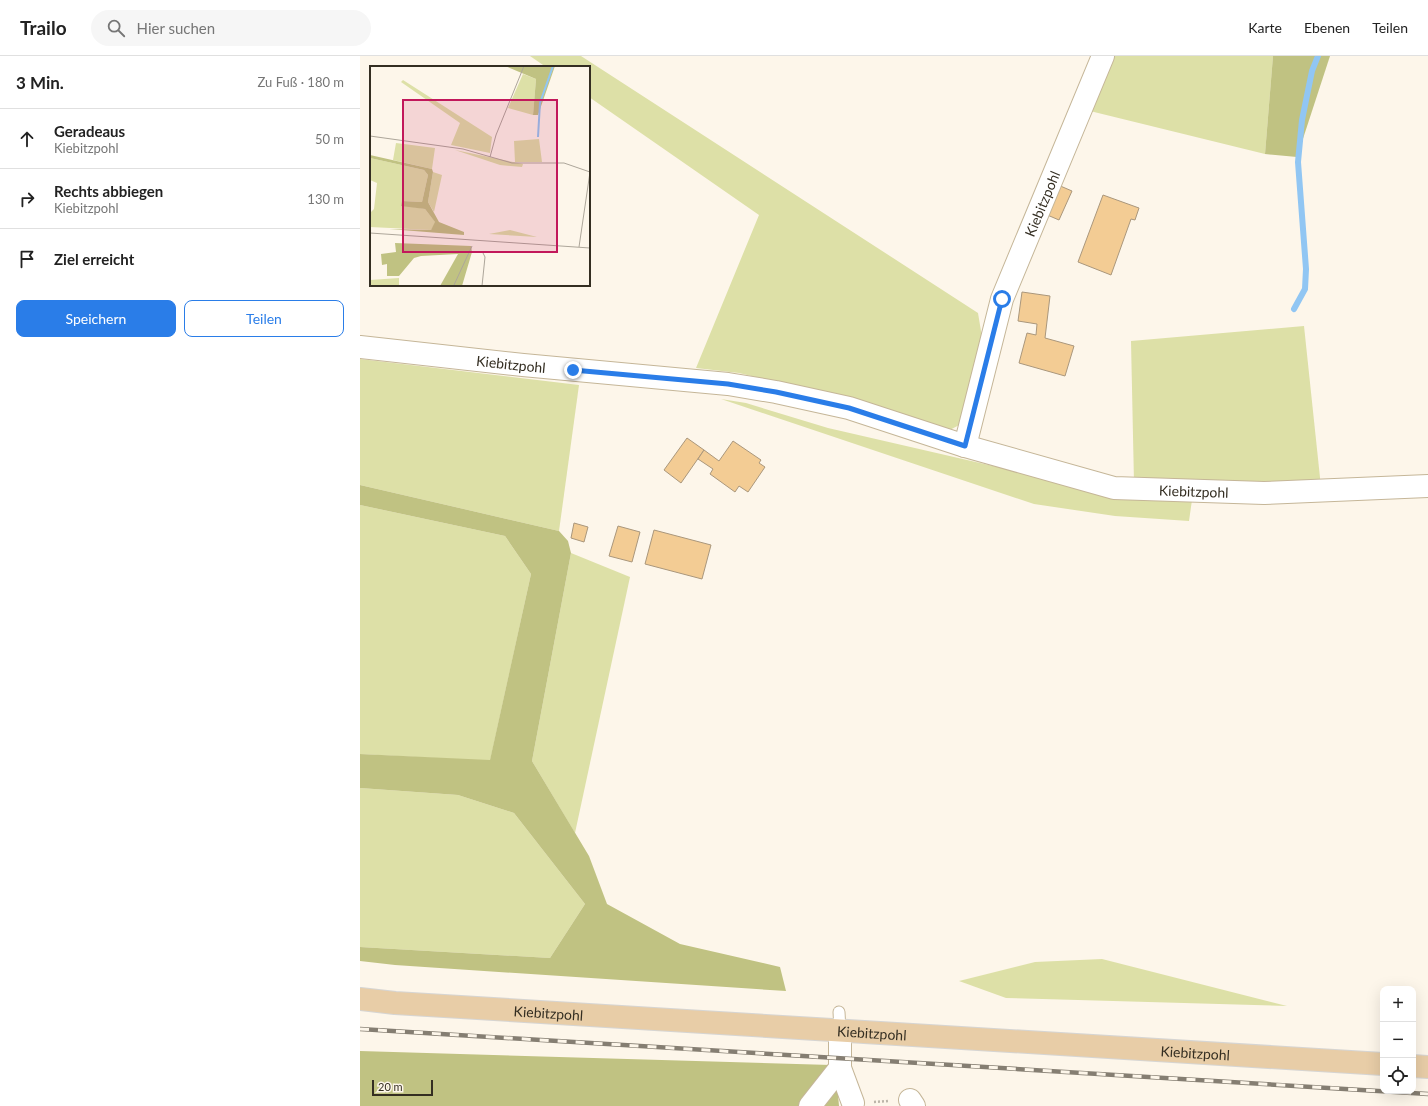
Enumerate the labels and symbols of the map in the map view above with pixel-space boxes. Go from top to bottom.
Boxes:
inset map [370,66,590,286]
street label: Kiebitzpohl [1020,168,1063,239]
route start [993,290,1011,308]
street label: Kiebitzpohl [476,351,546,376]
route end [564,361,582,379]
street label: Kiebitzpohl [1159,481,1229,500]
street label: Kiebitzpohl [513,1002,584,1023]
street label: Kiebitzpohl [837,1022,907,1043]
street label: Kiebitzpohl [1160,1042,1230,1063]
scale bar [372,1078,433,1097]

